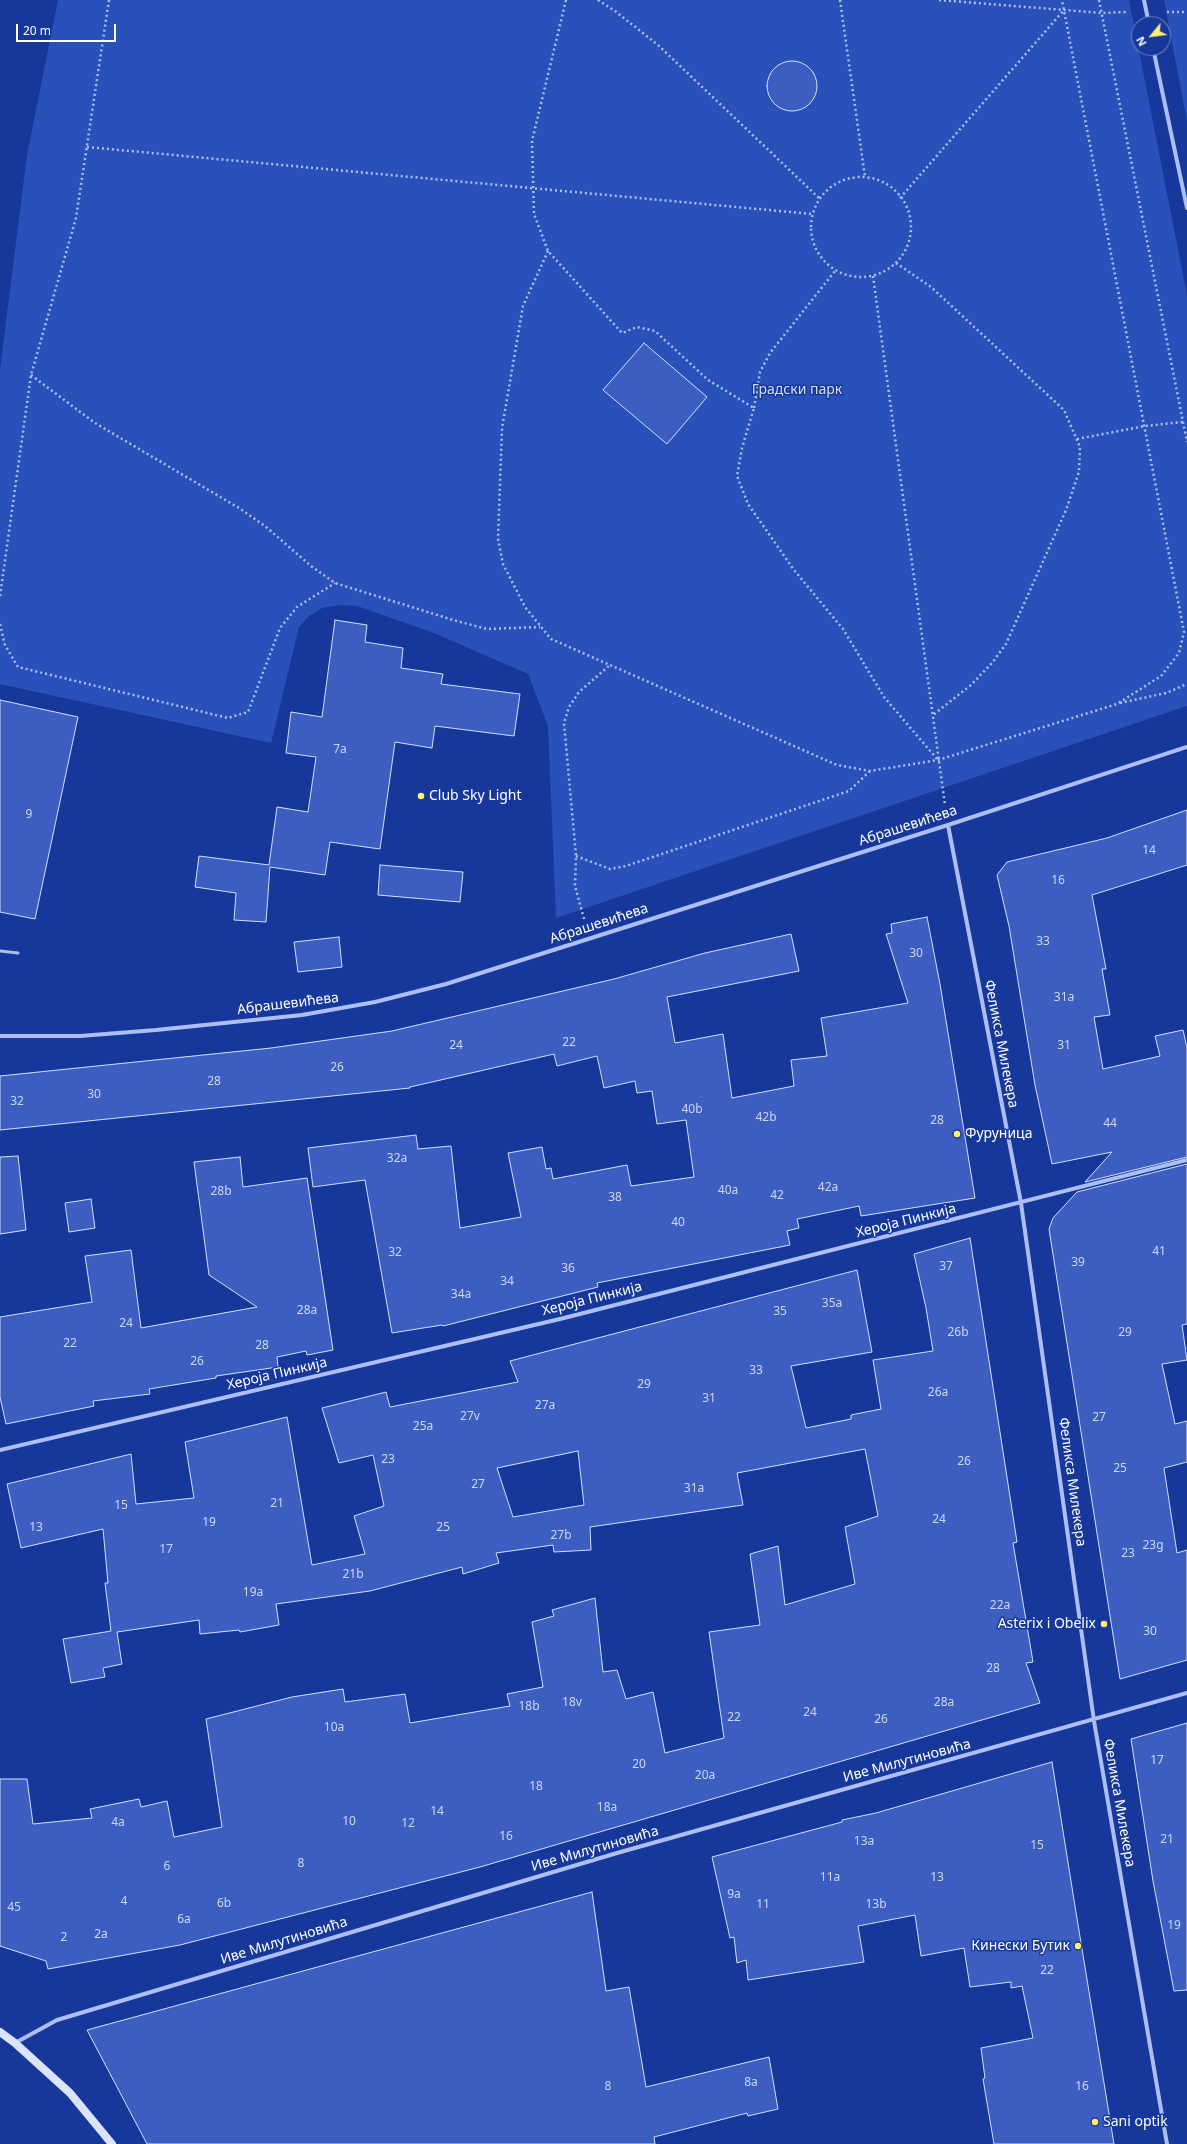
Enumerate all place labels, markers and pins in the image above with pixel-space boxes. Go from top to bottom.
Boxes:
place label: Club Sky Light [429,788,522,804]
marker: Club Sky Light [416,791,426,801]
place label: Фуруница [965,1126,1032,1142]
marker: Фуруница [952,1129,962,1139]
place label: Asterix i Obelix [998,1616,1096,1632]
marker: Asterix i Obelix [1099,1619,1109,1629]
place label: Кинески Бутик [971,1938,1070,1954]
marker: Кинески Бутик [1073,1941,1083,1951]
place label: Sani optik [1103,2114,1168,2130]
marker: Sani optik [1090,2117,1100,2127]

